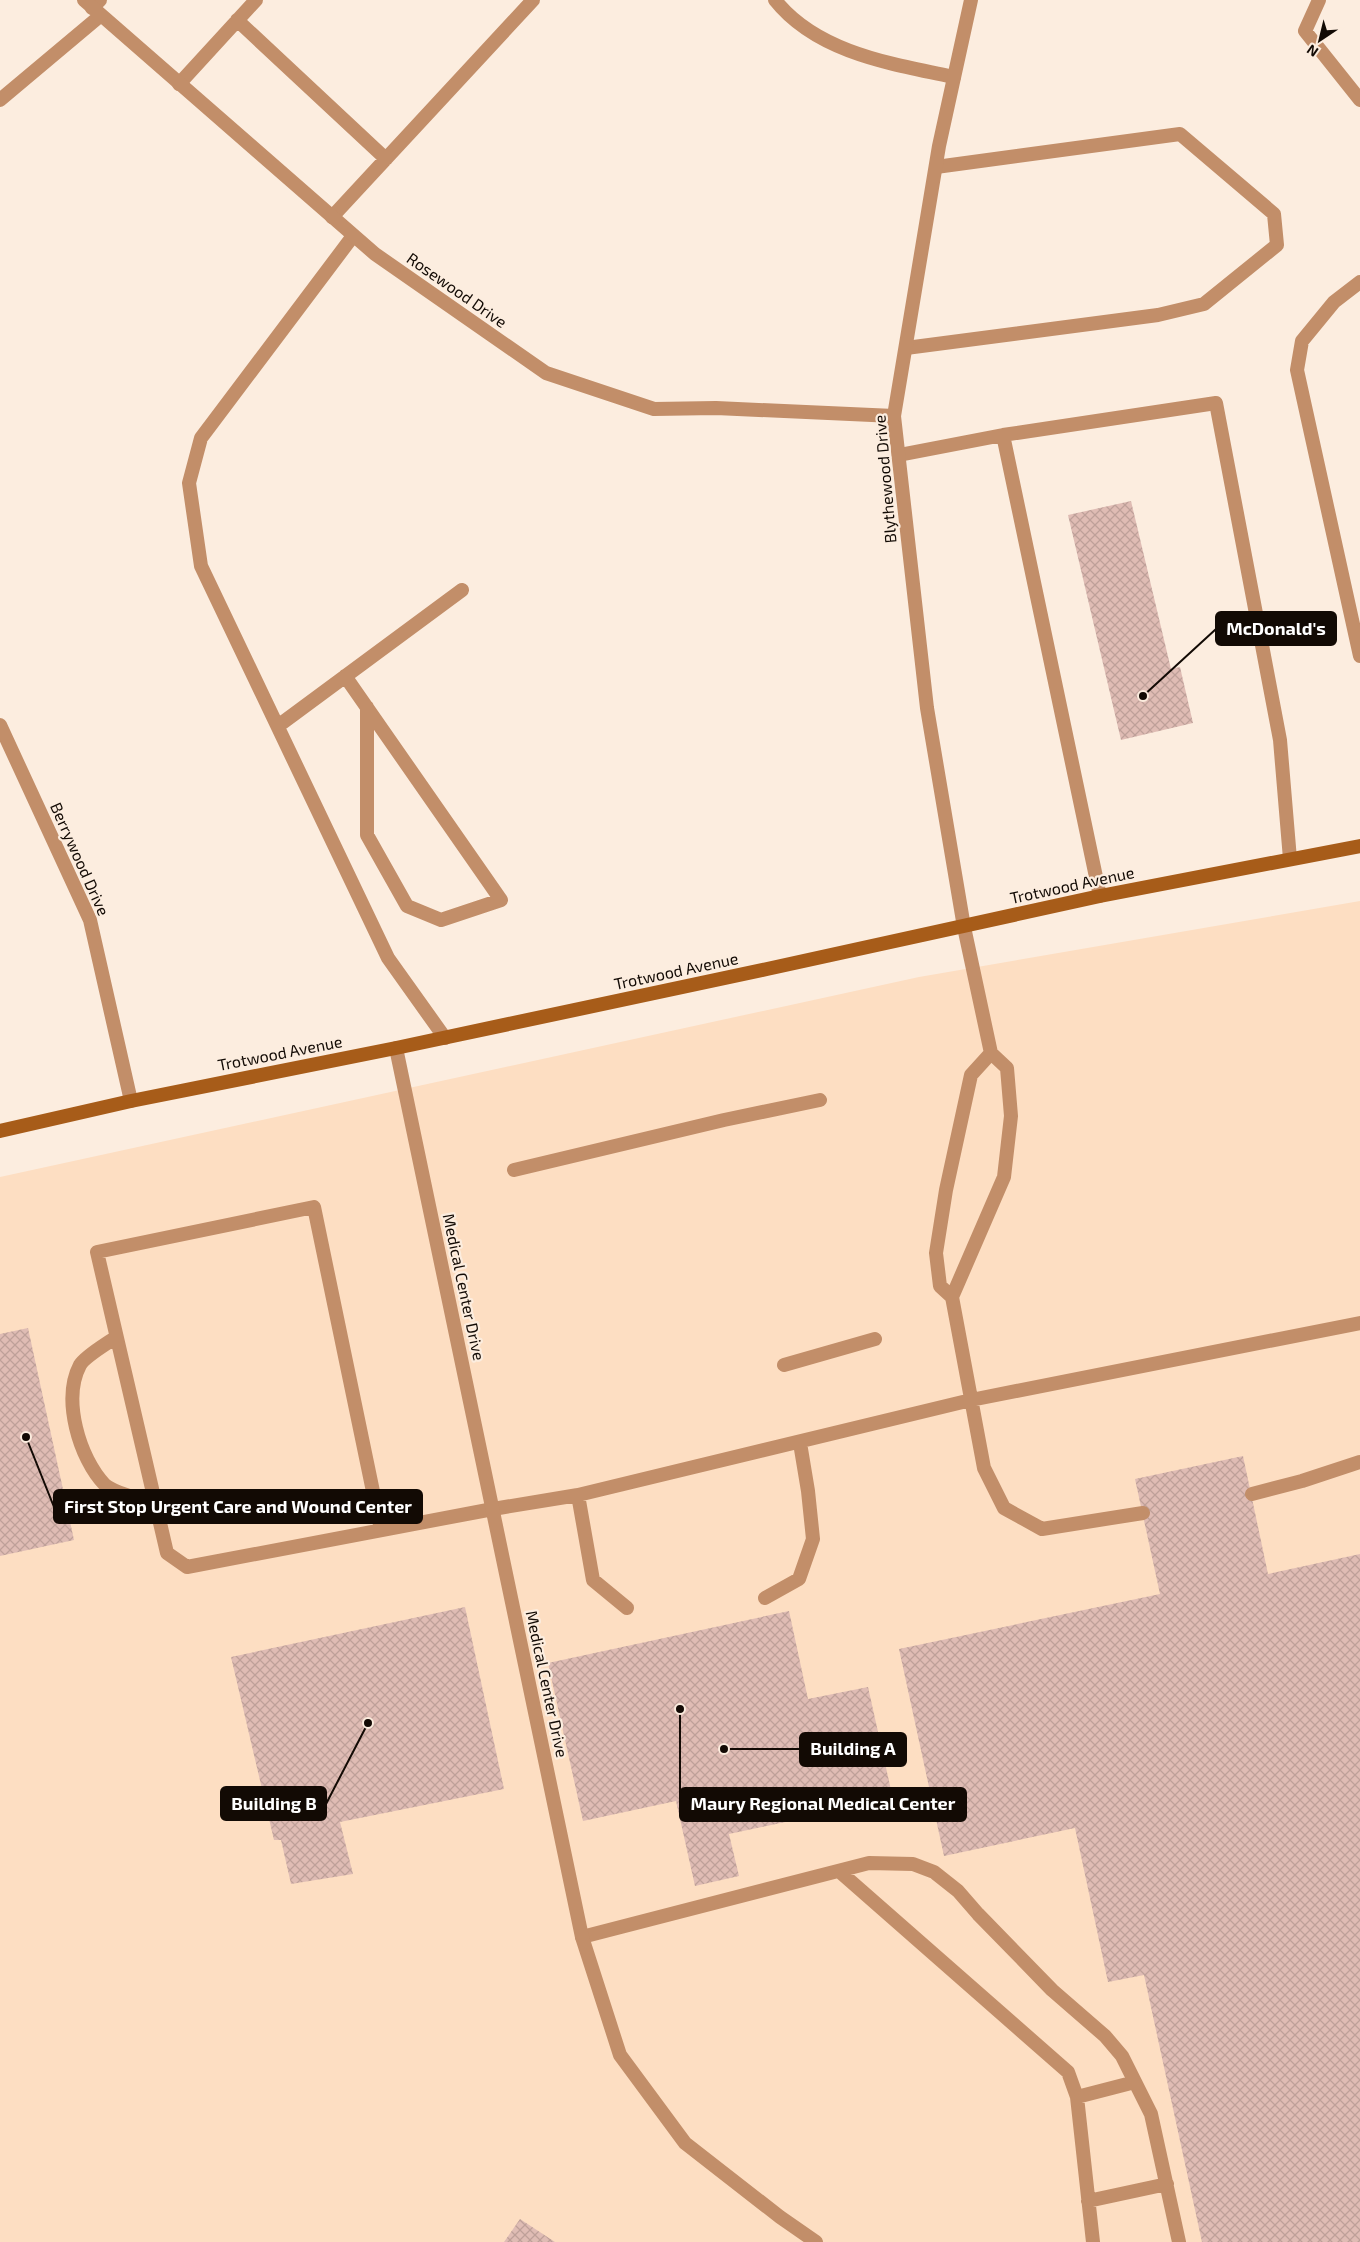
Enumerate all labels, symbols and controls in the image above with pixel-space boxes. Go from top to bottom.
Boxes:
north arrow [1295,15,1345,65]
text: N [1303,41,1321,61]
street label: Rosewood Drive [404,248,511,331]
street label: Blythewood Drive [869,414,900,544]
callout: McDonald's [1216,612,1336,645]
text: McDonald's [1226,617,1326,639]
street label: Berrywood Drive [47,799,114,918]
street label: Trotwood Avenue [1008,862,1136,907]
street label: Trotwood Avenue [612,948,740,993]
street label: Trotwood Avenue [216,1031,344,1074]
street label: Medical Center Drive [440,1212,489,1362]
callout: First Stop Urgent Care and Wound Center [54,1490,422,1523]
text: First Stop Urgent Care and Wound Center [64,1495,412,1517]
street label: Medical Center Drive [523,1609,572,1759]
callout: Building A [800,1733,906,1766]
text: Building A [810,1737,896,1759]
callout: Building B [221,1787,326,1820]
callout: Maury Regional Medical Center [680,1788,966,1821]
text: Building B [231,1792,317,1814]
text: Maury Regional Medical Center [691,1792,956,1814]

